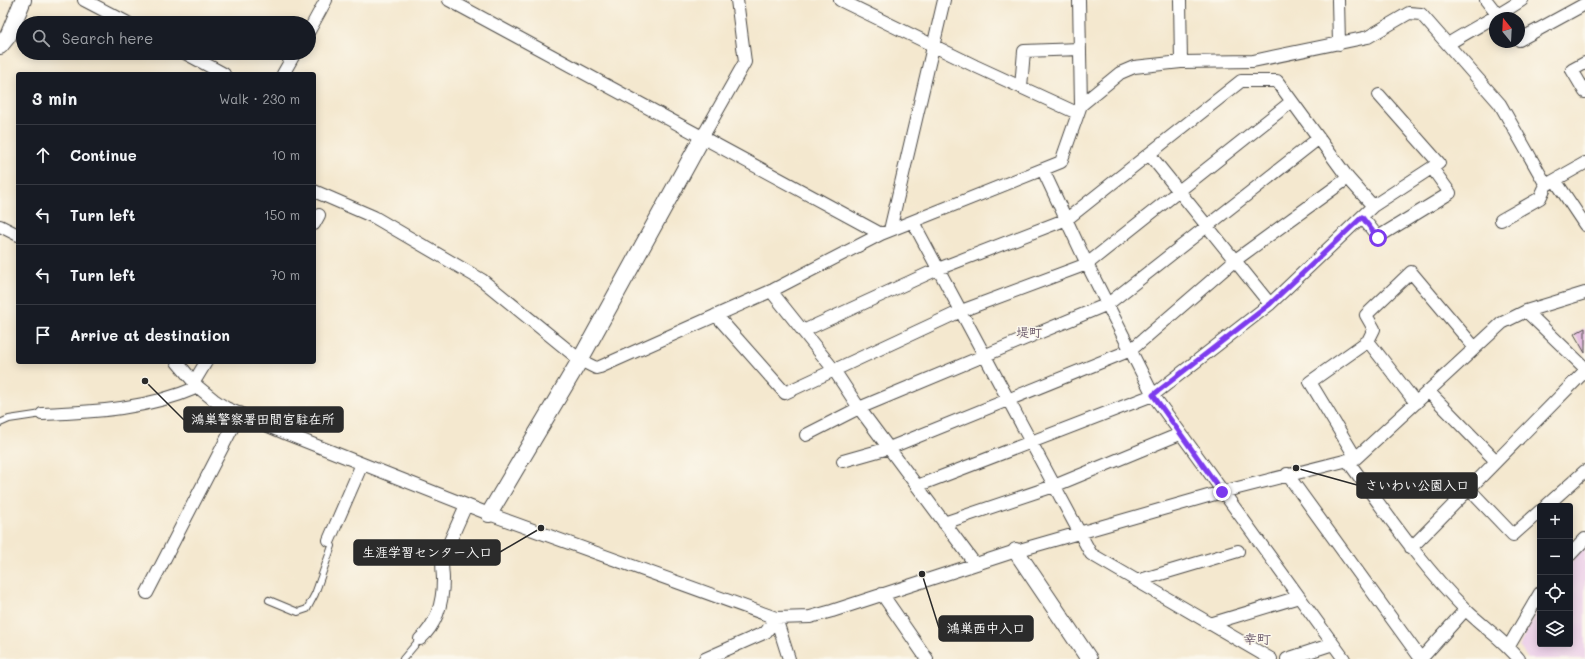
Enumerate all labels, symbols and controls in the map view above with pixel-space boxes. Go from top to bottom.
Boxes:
north arrow [1489,12,1525,48]
search box [16,16,316,60]
icon: search [30,27,52,49]
text: Search here [62,28,153,48]
text: 3 min [32,87,77,109]
text: Walk · 230 m [219,90,300,107]
icon: ahead [32,144,54,166]
text: Continue [70,145,137,165]
text: 10 m [272,146,300,163]
icon: left [32,204,54,226]
text: Turn left [70,205,135,225]
text: 150 m [264,206,300,223]
route start [1369,229,1387,247]
icon: left [32,264,54,286]
text: Turn left [70,265,135,285]
text: 70 m [270,266,300,283]
district label: 堤町 [1016,323,1042,340]
icon: arrive [32,324,54,346]
text: Arrive at destination [70,325,230,345]
callout: 鴻巣警察署田間宮駐在所 [184,407,343,432]
text: 鴻巣警察署田間宮駐在所 [191,410,335,427]
callout: さいわい公園入口 [1357,473,1477,498]
text: さいわい公園入口 [1365,476,1469,493]
route end [1213,483,1231,501]
map controls [1537,503,1573,647]
button: + [1537,503,1573,539]
button: − [1537,539,1573,575]
callout: 生涯学習センター入口 [354,540,500,565]
text: 生涯学習センター入口 [362,543,492,560]
button: locate [1537,575,1573,611]
button: layers [1537,611,1573,647]
callout: 鴻巣西中入口 [939,616,1033,641]
text: 鴻巣西中入口 [947,619,1025,636]
district label: 幸町 [1243,629,1271,648]

